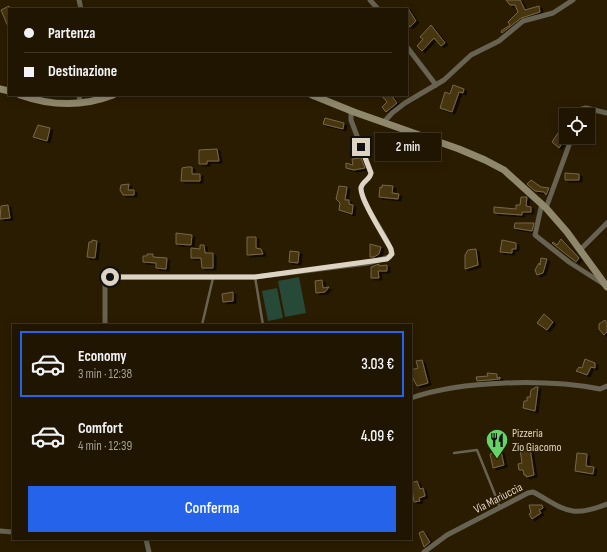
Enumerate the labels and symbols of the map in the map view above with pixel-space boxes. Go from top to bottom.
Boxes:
callout: 2 min [375,133,441,161]
route end [352,138,370,156]
route start [101,268,119,286]
place label: Pizzeria Zio Giacomo [512,426,561,455]
restaurant icon: Pizzeria Zio Giacomo [484,427,510,460]
street label: Via Mariuccia [471,480,526,517]

